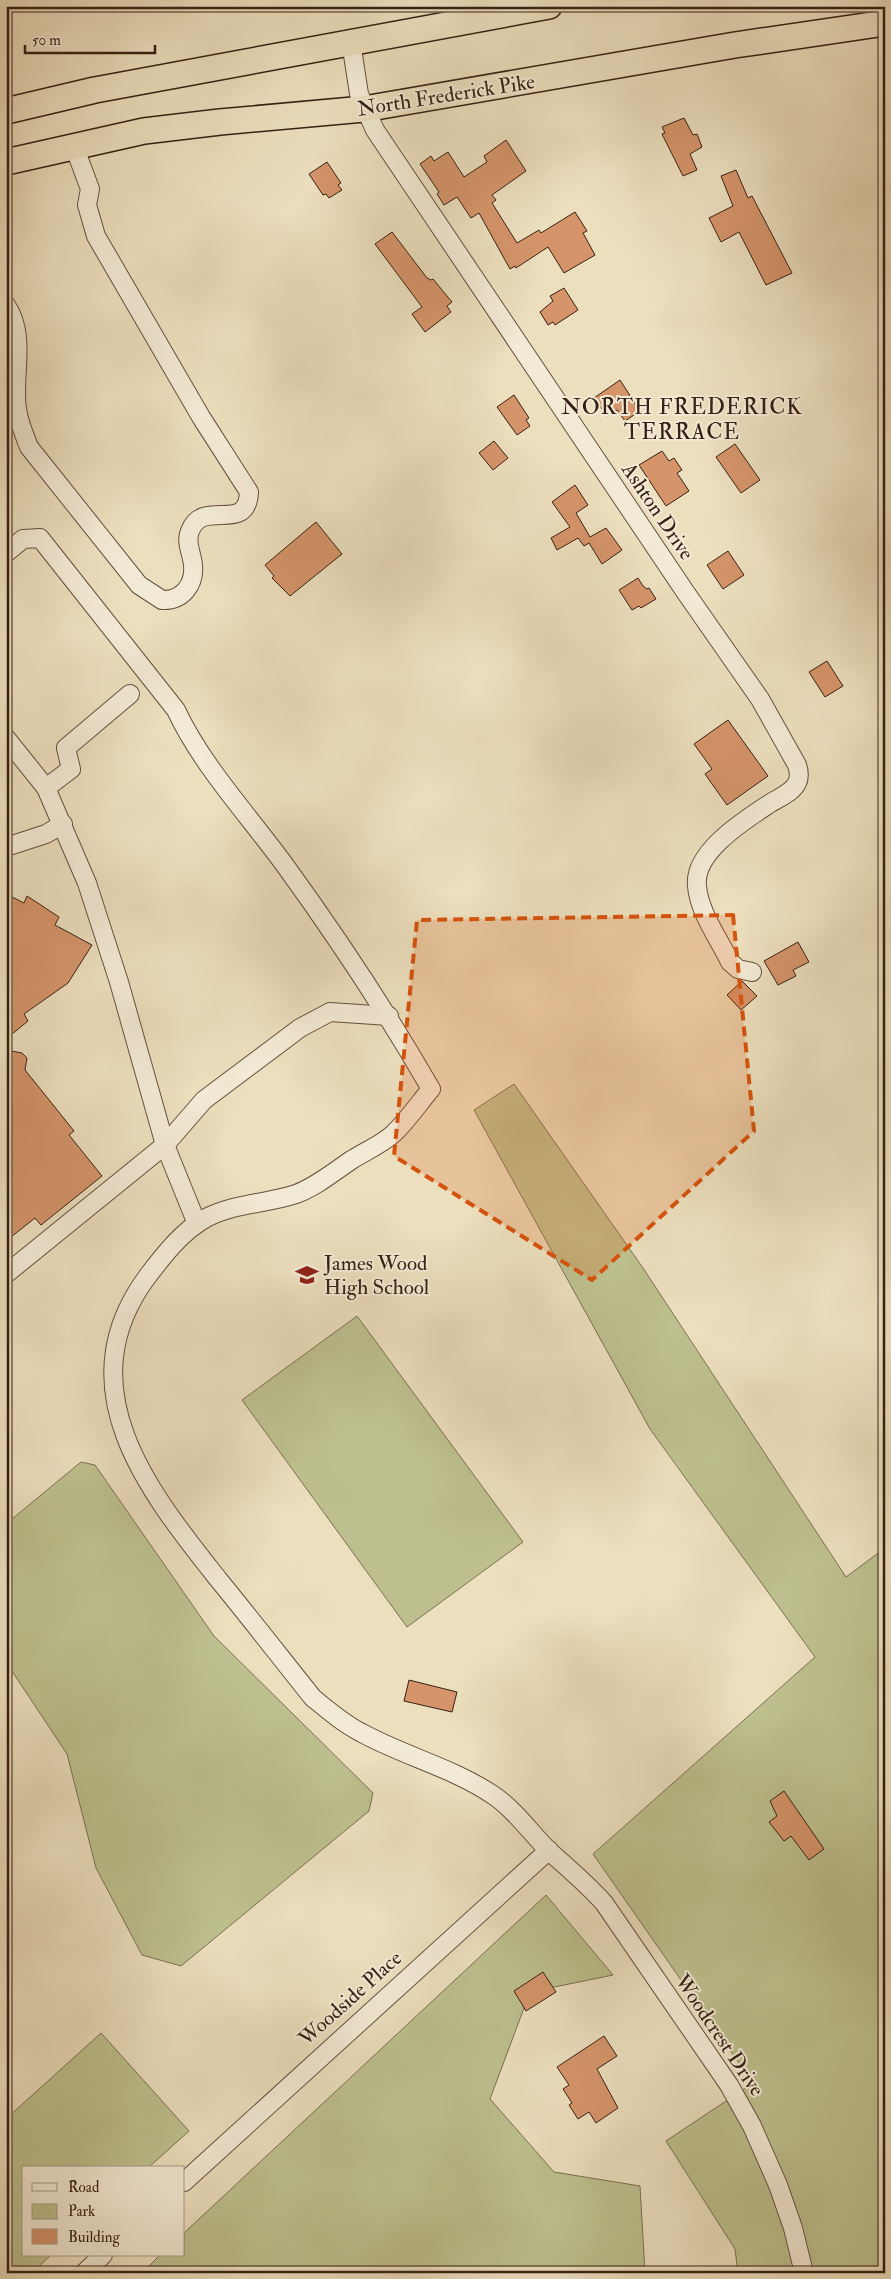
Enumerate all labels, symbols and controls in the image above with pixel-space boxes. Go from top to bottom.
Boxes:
scale bar [25,22,155,54]
text: 50 m [32,31,61,50]
street label: North Frederick Pike [355,68,537,123]
district label: NORTH FREDERICK TERRACE [561,393,803,446]
street label: Ashton Drive [615,457,700,565]
place label: James Wood High School [323,1250,430,1301]
school or university icon: James Wood High School [294,1262,320,1288]
street label: Woodside Place [292,1945,408,2053]
street label: Woodcrest Drive [668,1968,770,2102]
legend [22,2166,185,2256]
text: Road [68,2178,100,2197]
text: Park [68,2202,95,2221]
text: Building [68,2228,120,2247]

